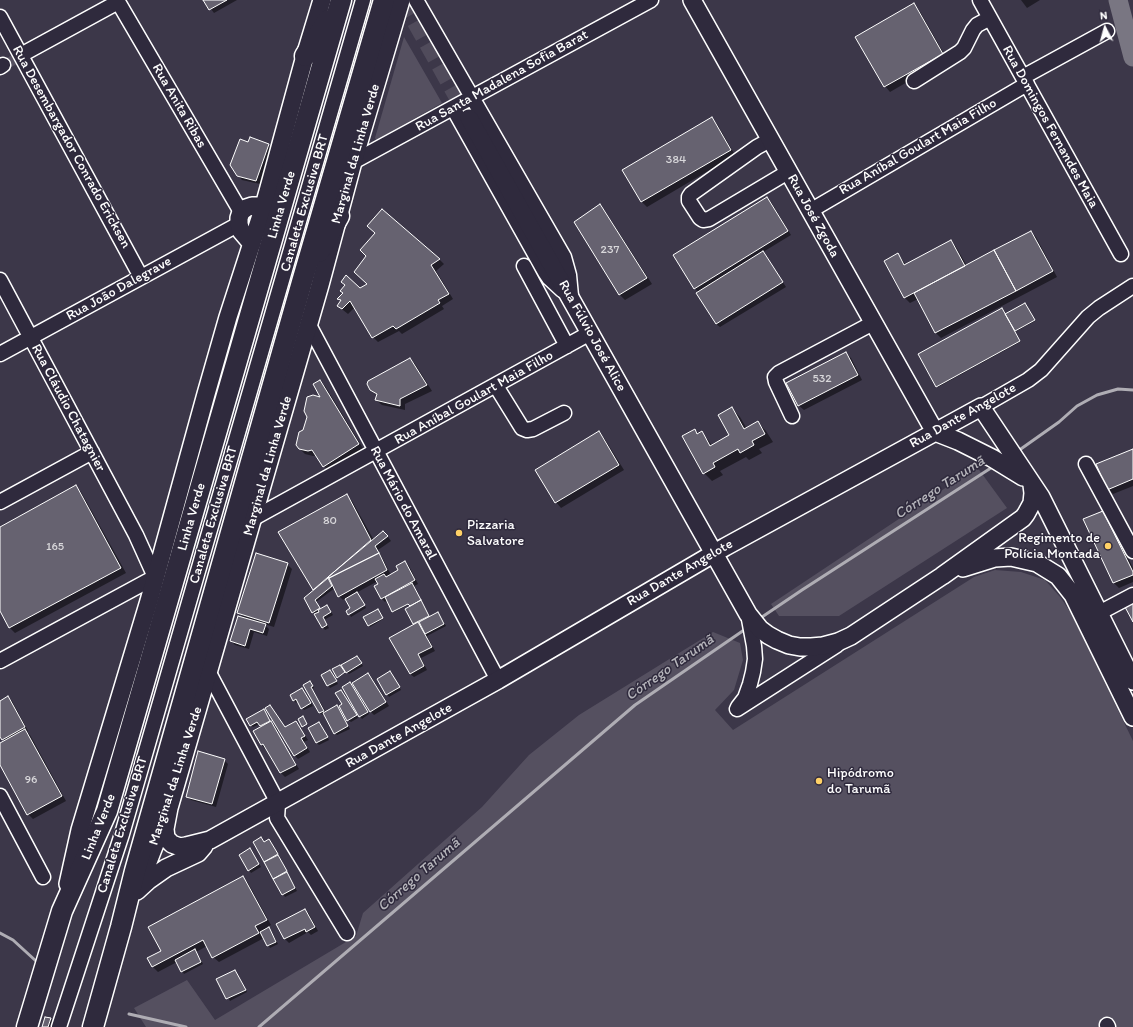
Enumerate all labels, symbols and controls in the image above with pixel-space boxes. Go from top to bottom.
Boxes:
north arrow [1085,8,1125,48]
text: N [1099,9,1108,22]
street label: Rua Santa Madalena Sofia Barat [413,26,591,136]
street label: Rua Desembargador Conrado Ericksen [8,43,134,251]
street label: Rua Domingos Fernandes Maia [998,43,1102,211]
street label: Rua Anita Ribas [148,61,210,151]
street label: Marginal da Linha Verde [328,82,384,226]
street label: Rua Aníbal Goulart Maia Filho [836,95,1000,199]
street label: Canaleta Exclusiva BRT [277,132,333,274]
house number: 384 [666,153,686,167]
street label: Linha Verde [264,169,300,241]
street label: Rua José Zgoda [783,171,843,261]
house number: 237 [601,243,619,257]
street label: Rua João Dalegrave [63,253,175,325]
street label: Rua Fúlvio José Alice [554,277,630,395]
street label: Rua Cláudio Chatagnier [27,341,109,475]
street label: Rua Aníbal Goulart Maia Filho [392,347,556,449]
house number: 532 [812,372,832,386]
street label: Rua Dante Angelote [907,380,1019,452]
street label: Marginal da Linha Verde [240,394,296,538]
street label: Rua Mário do Amaral [366,443,440,563]
street label: Canaleta Exclusiva BRT [186,444,242,586]
water label: Córrego Tarumã [892,452,988,524]
street label: Linha Verde [174,481,210,553]
house number: 80 [323,514,337,528]
place label: Pizzaria Salvatore [467,517,524,550]
marker: Pizzaria Salvatore [454,528,464,538]
place label: Regimento de Polícia Montada [1004,530,1100,562]
street label: Rua Dante Angelote [624,536,736,610]
house number: 165 [46,540,64,554]
marker: Regimento de Polícia Montada [1103,541,1113,551]
water label: Córrego Tarumã [622,631,718,705]
street label: Rua Dante Angelote [343,700,455,772]
street label: Marginal da Linha Verde [146,705,206,847]
street label: Canaleta Exclusiva BRT [94,754,152,896]
place label: Hipódromo do Tarumã [827,765,894,798]
house number: 96 [25,773,37,787]
marker: Hipódromo do Tarumã [814,776,824,786]
street label: Linha Verde [78,791,120,863]
water label: Córrego Tarumã [374,834,464,916]

